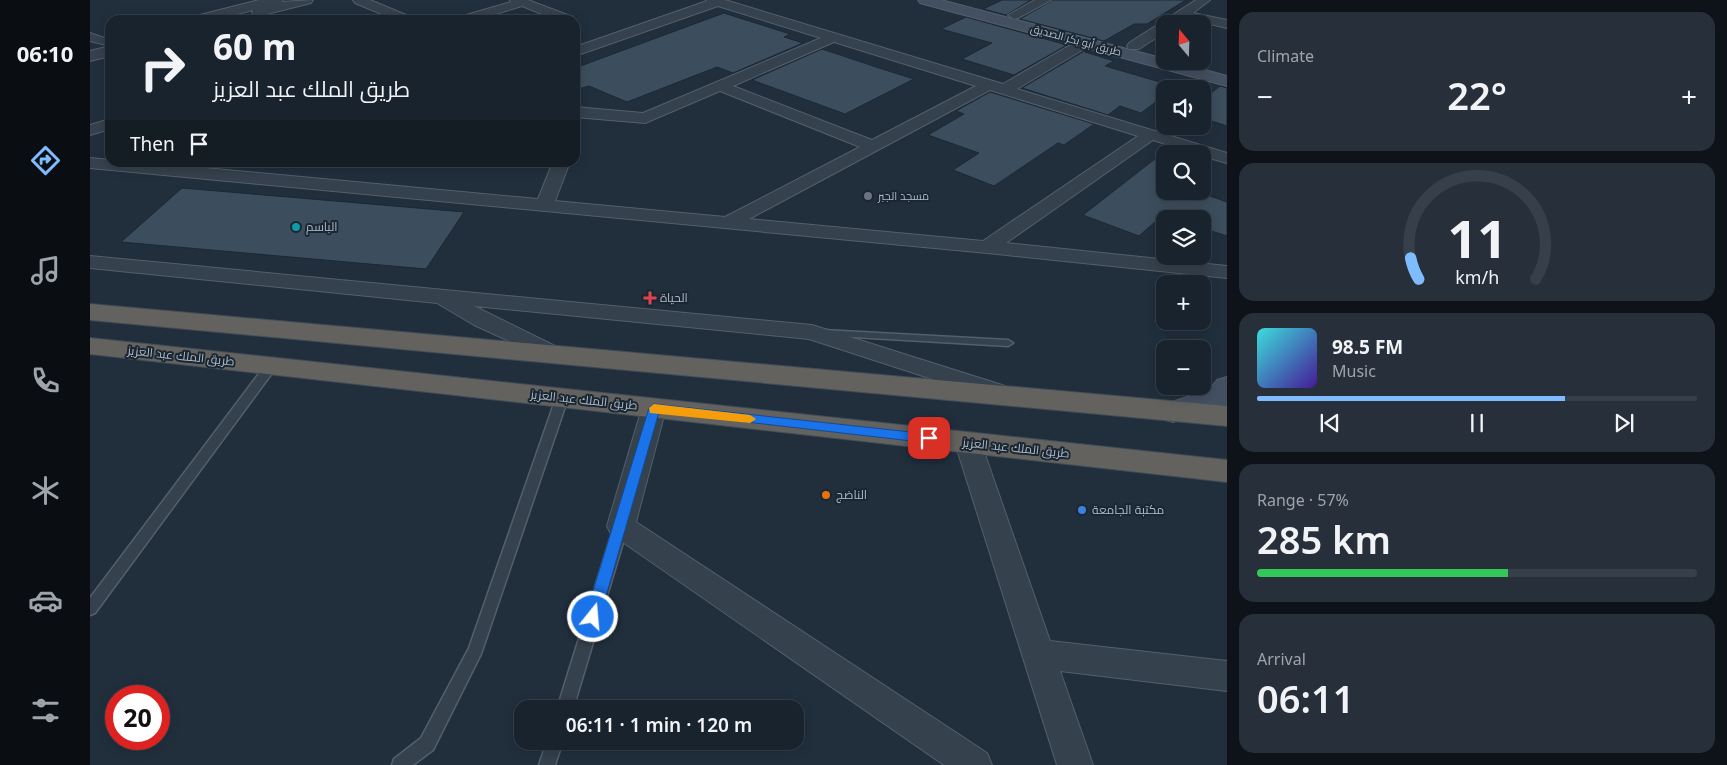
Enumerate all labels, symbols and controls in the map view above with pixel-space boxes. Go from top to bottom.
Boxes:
north arrow [1156,15,1211,70]
map controls [1156,15,1211,395]
street label: طريق أبو بكر الصديق [1029,20,1123,59]
text: 60 m [213,23,296,70]
icon: right [130,35,195,100]
text: 06:10 [17,38,73,68]
text: Climate [1257,45,1314,67]
text: 22° [1447,69,1507,121]
text: طريق الملك عبد العزيز [213,73,410,103]
text: − [1257,77,1273,115]
text: + [1681,77,1697,115]
button: sound [1156,80,1211,135]
icon: arrive [185,130,213,158]
text: Then [130,131,175,157]
icon: directions [28,143,63,178]
button: search [1156,145,1211,200]
place label: مسجد الجبر [877,188,929,203]
marker: مسجد الجبر [862,190,874,202]
text: 11 [1447,202,1507,273]
button: layers [1156,210,1211,265]
place label: الباسم [306,218,337,235]
marker: الباسم [290,221,302,233]
icon: music [28,253,63,288]
text: km/h [1455,265,1499,289]
button: + [1156,275,1211,330]
place label: الحياة [660,289,688,306]
marker: الحياة [644,292,656,304]
text: 98.5 FM [1332,334,1403,360]
button: − [1156,340,1211,395]
street label: طريق الملك عبد العزيز [126,341,235,370]
text: Music [1332,360,1376,382]
icon: phone [28,363,63,398]
street label: طريق الملك عبد العزيز [529,385,638,414]
icon: previous [1316,409,1344,437]
icon: pause [1463,409,1491,437]
icon: next [1610,409,1638,437]
pin [908,417,950,459]
icon: arrive [915,424,943,452]
street label: طريق الملك عبد العزيز [961,433,1070,462]
icon: climate [28,473,63,508]
place label: الناضج [836,486,867,503]
marker: الناضج [820,489,832,501]
text: Range · 57% [1257,489,1349,511]
place label: مكتبة الجامعة [1092,501,1164,518]
marker: مكتبة الجامعة [1076,504,1088,516]
text: 285 km [1257,513,1391,565]
icon: car [28,583,63,618]
position arrow [566,590,618,642]
text: Arrival [1257,648,1306,670]
text: 06:11 [1257,672,1354,724]
speed limit sign: 20 [105,685,170,750]
icon: filters [28,693,63,728]
text: 06:11 · 1 min · 120 m [566,712,752,738]

